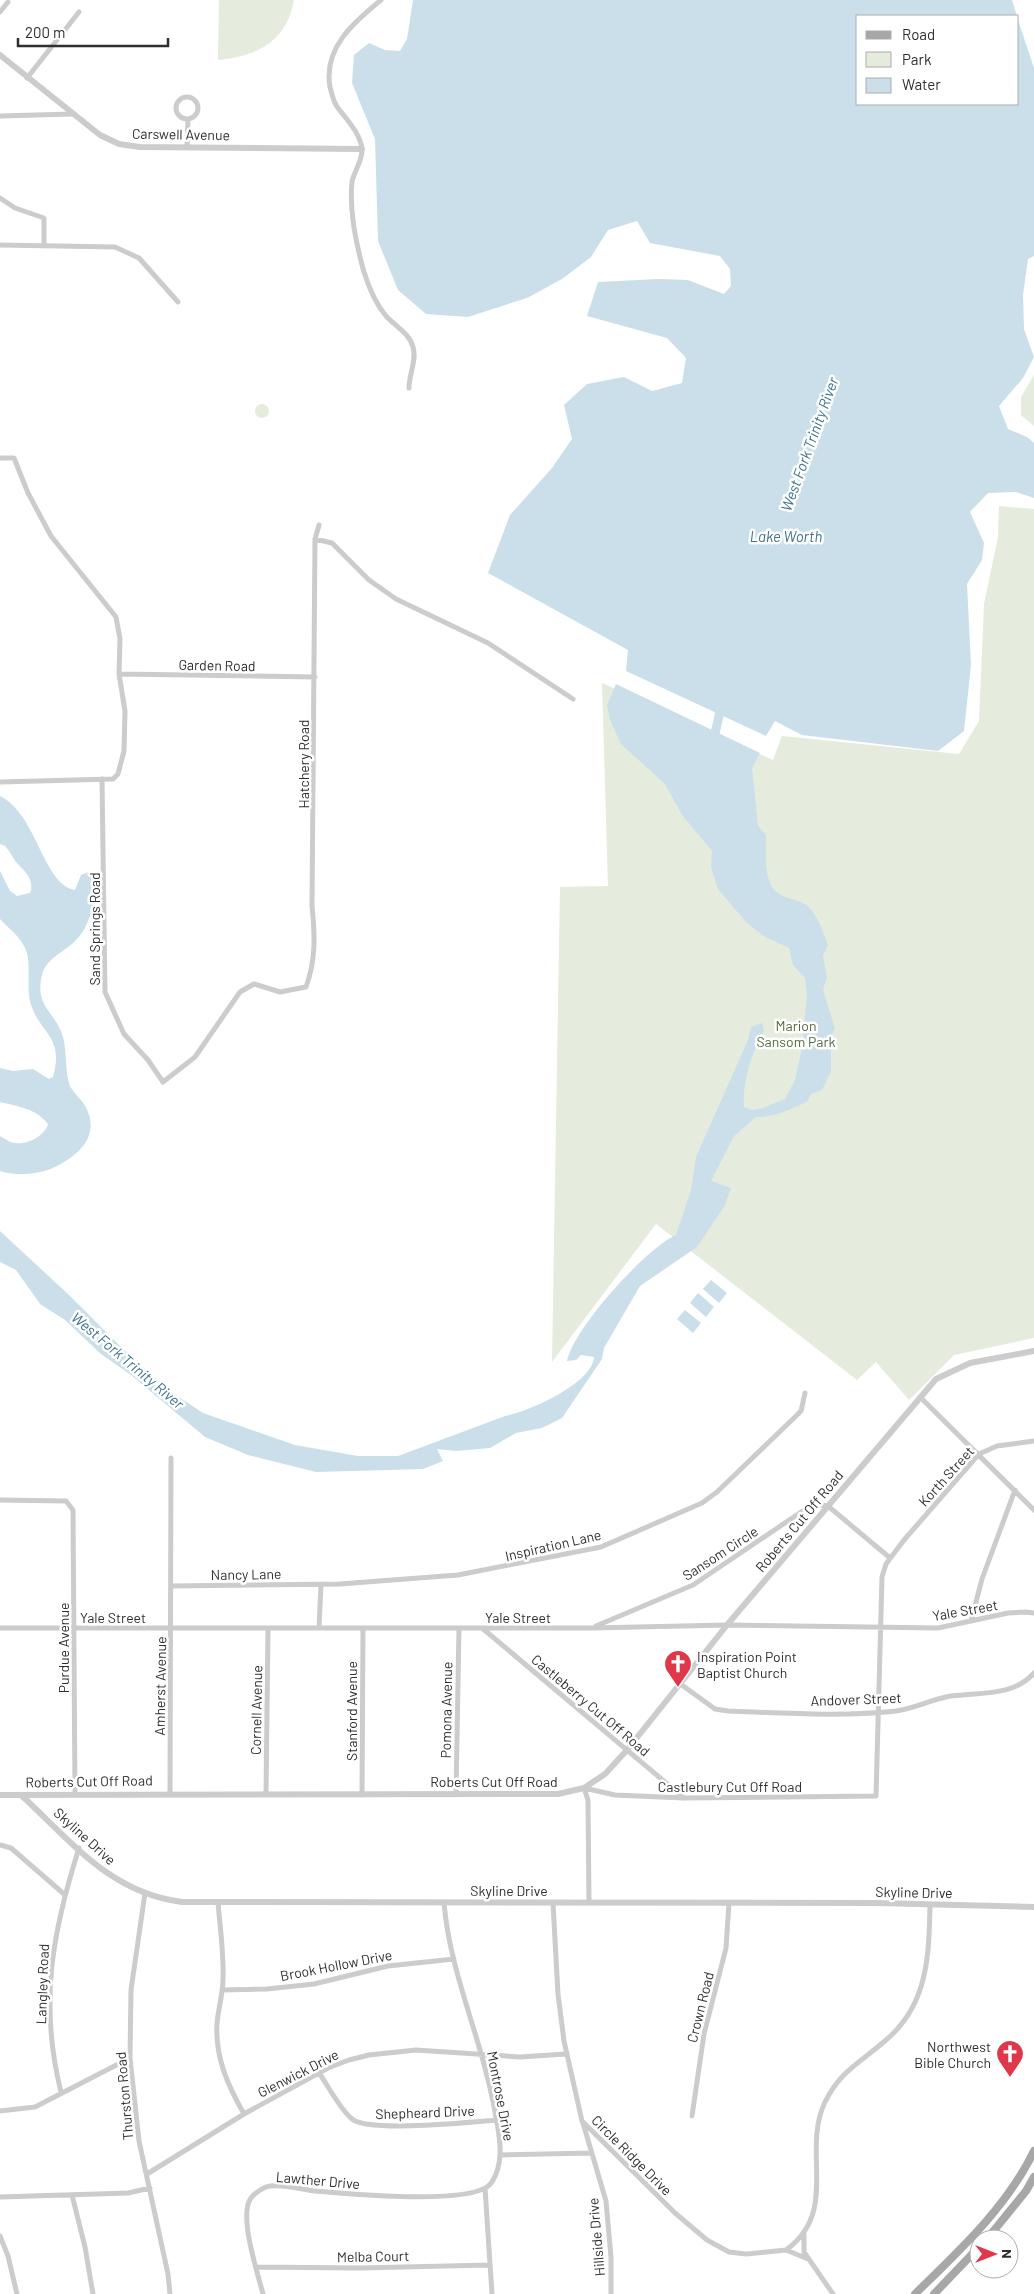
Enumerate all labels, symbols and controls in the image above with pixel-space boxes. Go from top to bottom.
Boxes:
scale bar [18,15,168,47]
legend [856,15,1019,105]
text: 200 m [25,23,65,41]
text: Road [902,25,935,43]
text: Park [902,50,932,68]
text: Water [902,75,941,93]
street label: Carswell Avenue [132,125,230,143]
water label: West Fork Trinity River [776,374,842,513]
water label: Lake Worth [750,527,822,545]
street label: Garden Road [178,656,256,674]
street label: Hatchery Road [295,719,312,809]
street label: Sand Springs Road [86,872,103,986]
park label: Marion Sansom Park [756,1017,836,1050]
water label: West Fork Trinity River [68,1308,188,1413]
street label: Korth Street [915,1442,977,1510]
street label: Roberts Cut Off Road [752,1467,846,1575]
street label: Sansom Circle [679,1522,761,1584]
street label: Inspiration Lane [503,1526,603,1564]
street label: Nancy Lane [211,1565,281,1583]
street label: Yale Street [931,1596,999,1624]
street label: Purdue Avenue [55,1603,72,1693]
street label: Yale Street [80,1609,146,1626]
street label: Yale Street [485,1609,551,1626]
street label: Amherst Avenue [151,1636,169,1736]
place label: Inspiration Point Baptist Church [697,1648,797,1681]
church icon: Inspiration Point Baptist Church [663,1649,693,1688]
street label: Castleberry Cut Off Road [528,1651,654,1759]
street label: Stanford Avenue [343,1661,360,1761]
street label: Pomona Avenue [437,1661,455,1759]
street label: Cornell Avenue [247,1665,265,1755]
street label: Andover Street [810,1689,902,1709]
street label: Roberts Cut Off Road [25,1771,153,1791]
street label: Roberts Cut Off Road [430,1773,558,1790]
street label: Castlebury Cut Off Road [658,1778,802,1795]
street label: Skyline Drive [51,1804,119,1868]
street label: Skyline Drive [470,1882,548,1899]
street label: Skyline Drive [875,1883,953,1901]
street label: Langley Road [32,1943,52,2025]
street label: Brook Hollow Drive [279,1946,393,1984]
street label: Crown Road [683,1970,717,2044]
place label: Northwest Bible Church [914,2038,991,2071]
church icon: Northwest Bible Church [995,2039,1025,2078]
street label: Glenwick Drive [255,2045,341,2101]
street label: Montrose Drive [484,2050,518,2142]
street label: Thurston Road [112,2051,136,2141]
street label: Shepheard Drive [375,2102,475,2122]
street label: Circle Ridge Drive [588,2111,676,2199]
street label: Lawther Drive [275,2168,361,2192]
street label: Hillside Drive [584,2197,608,2277]
north arrow [969,2229,1019,2279]
street label: Melba Court [337,2247,409,2265]
text: N [999,2249,1016,2259]

